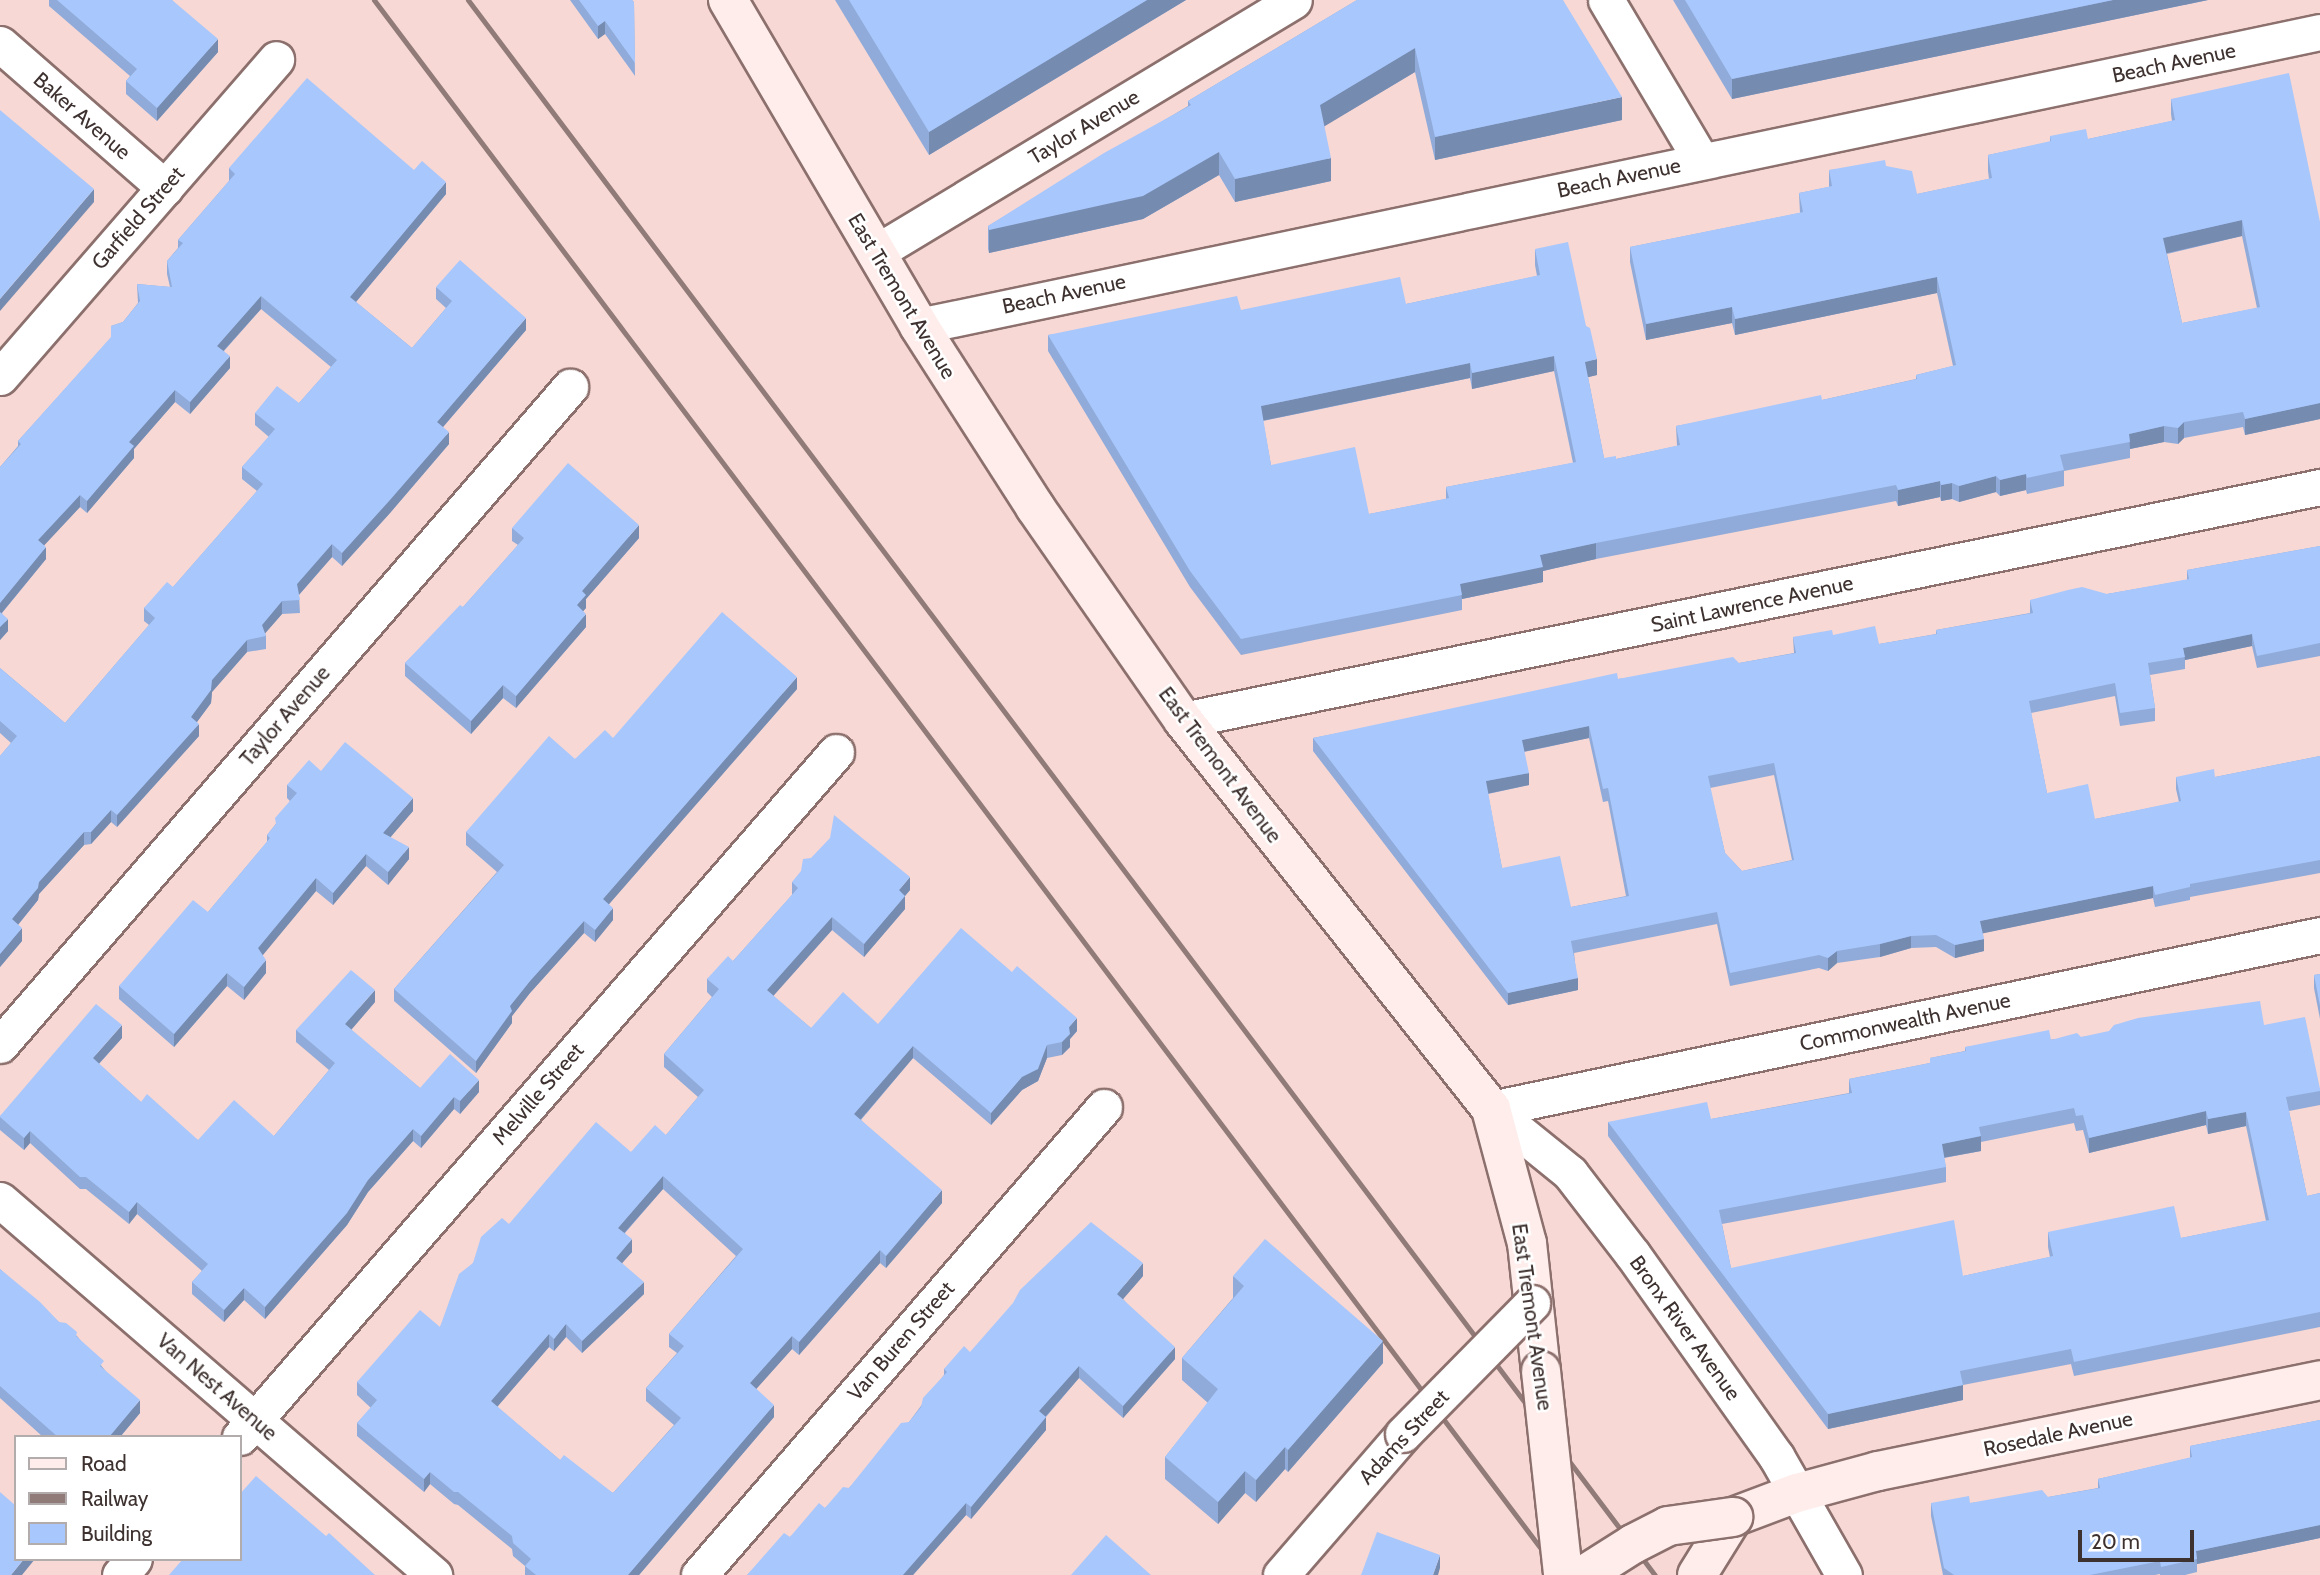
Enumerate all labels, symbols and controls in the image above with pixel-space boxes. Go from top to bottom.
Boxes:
street label: Beach Avenue [2110,38,2238,88]
street label: Baker Avenue [28,67,136,165]
street label: Taylor Avenue [1024,84,1144,170]
street label: Beach Avenue [1555,153,1683,203]
street label: Garfield Street [86,161,190,275]
street label: East Tremont Avenue [843,209,961,383]
street label: Beach Avenue [1000,269,1128,319]
street label: Saint Lawrence Avenue [1649,570,1855,638]
street label: Taylor Avenue [235,661,335,771]
street label: East Tremont Avenue [1153,682,1287,848]
street label: Commonwealth Avenue [1797,987,2013,1057]
street label: Melville Street [487,1038,589,1150]
street label: East Tremont Avenue [1506,1222,1558,1412]
street label: Bronx River Avenue [1624,1251,1746,1405]
street label: Van Buren Street [842,1276,960,1406]
street label: Van Nest Avenue [152,1328,282,1446]
street label: Adams Street [1354,1384,1454,1490]
street label: Rosedale Avenue [1981,1406,2135,1462]
legend [14,1435,242,1561]
text: Road [81,1451,127,1476]
text: Railway [81,1486,148,1511]
scale bar [2082,1516,2198,1560]
text: Building [81,1521,152,1546]
text: 20 m [2091,1529,2140,1554]

